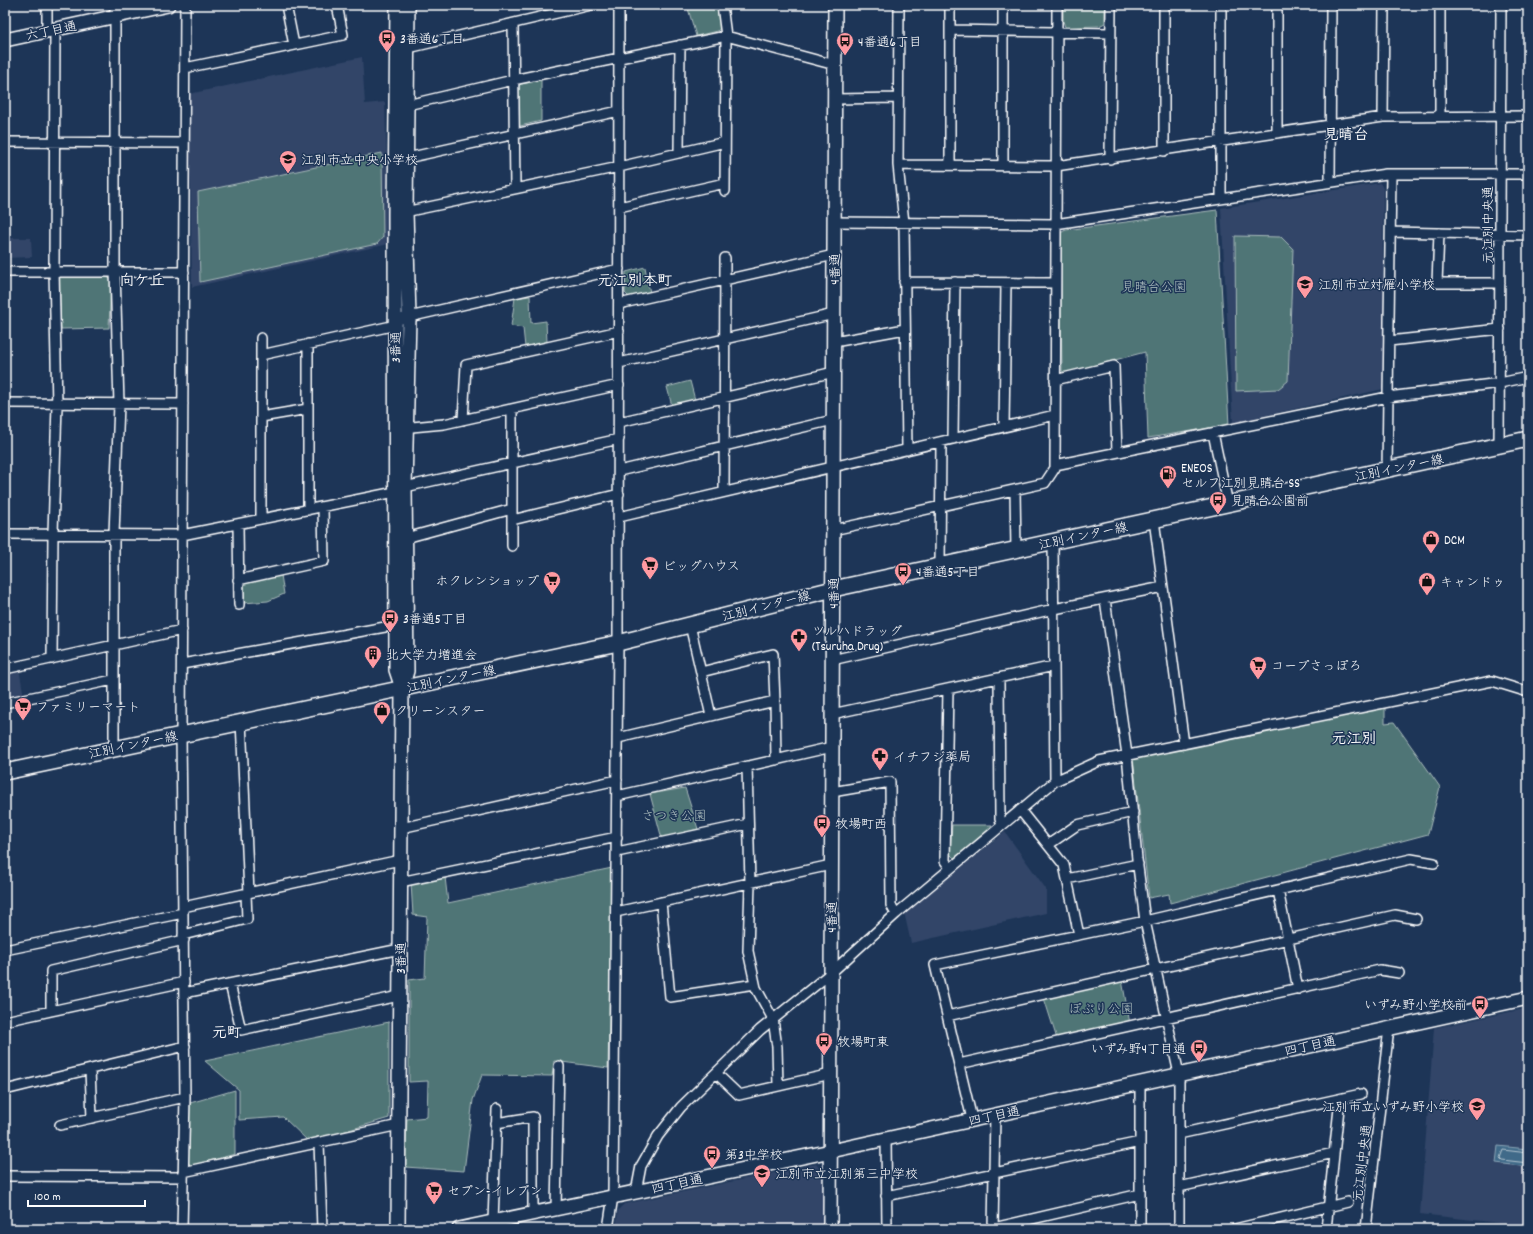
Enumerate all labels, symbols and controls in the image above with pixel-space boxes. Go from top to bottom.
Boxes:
street label: 六丁目通 [24,18,79,47]
bus stop icon: 3番通6丁目 [377,28,397,53]
place label: 3番通6丁目 [400,31,464,50]
bus stop icon: 4番通6丁目 [835,31,855,56]
place label: 4番通6丁目 [858,34,922,53]
district label: 見晴台 [1323,125,1369,147]
school or university icon: 江別市立中央小学校 [278,149,298,174]
place label: 江別市立中央小学校 [301,152,418,171]
street label: 元江別中央通 [1480,186,1499,264]
street label: 4番通 [827,253,846,285]
district label: 向ケ丘 [119,271,165,293]
district label: 元江別本町 [597,271,673,293]
school or university icon: 江別市立対雁小学校 [1295,274,1315,299]
place label: 江別市立対雁小学校 [1318,277,1435,296]
park label: 見晴台公園 [1121,279,1187,298]
street label: 3番通 [388,331,407,363]
street label: 江別インター線 [1353,451,1447,488]
place label: ENEOS セルフ江別見晴台 SS [1181,460,1300,494]
fuel station icon: ENEOS セルフ江別見晴台 SS [1158,464,1178,489]
bus stop icon: 見晴台公園前 [1208,490,1228,515]
place label: 見晴台公園前 [1231,493,1309,512]
street label: 江別インター線 [1037,519,1131,556]
shop icon: DCM [1421,529,1441,554]
place label: DCM [1444,532,1465,551]
supermarket icon: ビッグハウス [640,555,660,580]
place label: ビッグハウス [663,558,740,577]
bus stop icon: 4番通5丁目 [893,561,913,586]
place label: 4番通5丁目 [916,564,979,583]
supermarket icon: ホクレンショップ [542,570,562,595]
shop icon: キャンドゥ [1417,571,1437,596]
place label: ホクレンショップ [436,573,539,592]
place label: キャンドゥ [1440,574,1505,593]
street label: 4番通 [826,577,845,609]
street label: 江別インター線 [720,587,814,628]
bus stop icon: 3番通5丁目 [380,608,400,633]
place label: 3番通5丁目 [403,611,467,630]
place label: ツルハドラッグ (Tsuruha Drug) [812,623,902,657]
pharmacy icon: ツルハドラッグ (Tsuruha Drug) [789,627,809,652]
building icon: 北大学力増進会 [363,644,383,669]
place label: 北大学力増進会 [386,647,477,666]
supermarket icon: コープさっぽろ [1248,655,1268,680]
place label: コープさっぽろ [1271,658,1361,677]
street label: 江別インター線 [405,662,499,699]
supermarket icon: ファミリーマート [13,696,33,721]
place label: ファミリーマート [36,699,140,718]
shop icon: クリーンスター [372,700,392,725]
place label: クリーンスター [395,703,485,722]
street label: 江別インター線 [87,728,181,765]
district label: 元江別 [1331,729,1377,751]
pharmacy icon: イチフジ薬局 [870,746,890,771]
place label: イチフジ薬局 [893,749,971,768]
park label: さつき公園 [641,808,707,827]
bus stop icon: 牧場町西 [812,813,832,838]
place label: 牧場町西 [835,816,887,835]
street label: 4番通 [824,901,843,933]
street label: 3番通 [393,942,412,974]
bus stop icon: いずみ野小学校前 [1470,994,1490,1019]
place label: いずみ野小学校前 [1364,997,1467,1016]
park label: ぽぷり公園 [1068,1001,1134,1020]
district label: 元町 [212,1023,242,1045]
bus stop icon: 牧場町東 [814,1031,834,1056]
street label: 四丁目通 [1283,1033,1338,1062]
place label: 牧場町東 [837,1034,889,1053]
bus stop icon: いずみ野4丁目通 [1189,1038,1209,1063]
place label: いずみ野4丁目通 [1091,1041,1186,1060]
school or university icon: 江別市立いずみ野小学校 [1467,1096,1487,1121]
place label: 江別市立いずみ野小学校 [1322,1099,1464,1118]
street label: 四丁目通 [967,1103,1022,1132]
street label: 元江別中央通 [1349,1123,1378,1203]
bus stop icon: 第3中学校 [702,1144,722,1169]
place label: 第3中学校 [725,1147,783,1166]
school or university icon: 江別市立江別第三中学校 [752,1163,772,1188]
place label: 江別市立江別第三中学校 [775,1166,918,1185]
street label: 四丁目通 [650,1171,705,1200]
supermarket icon: セブン-イレブン [424,1180,444,1205]
scale bar [28,1182,145,1208]
place label: セブン-イレブン [447,1183,542,1202]
text: 100 m [34,1189,61,1206]

